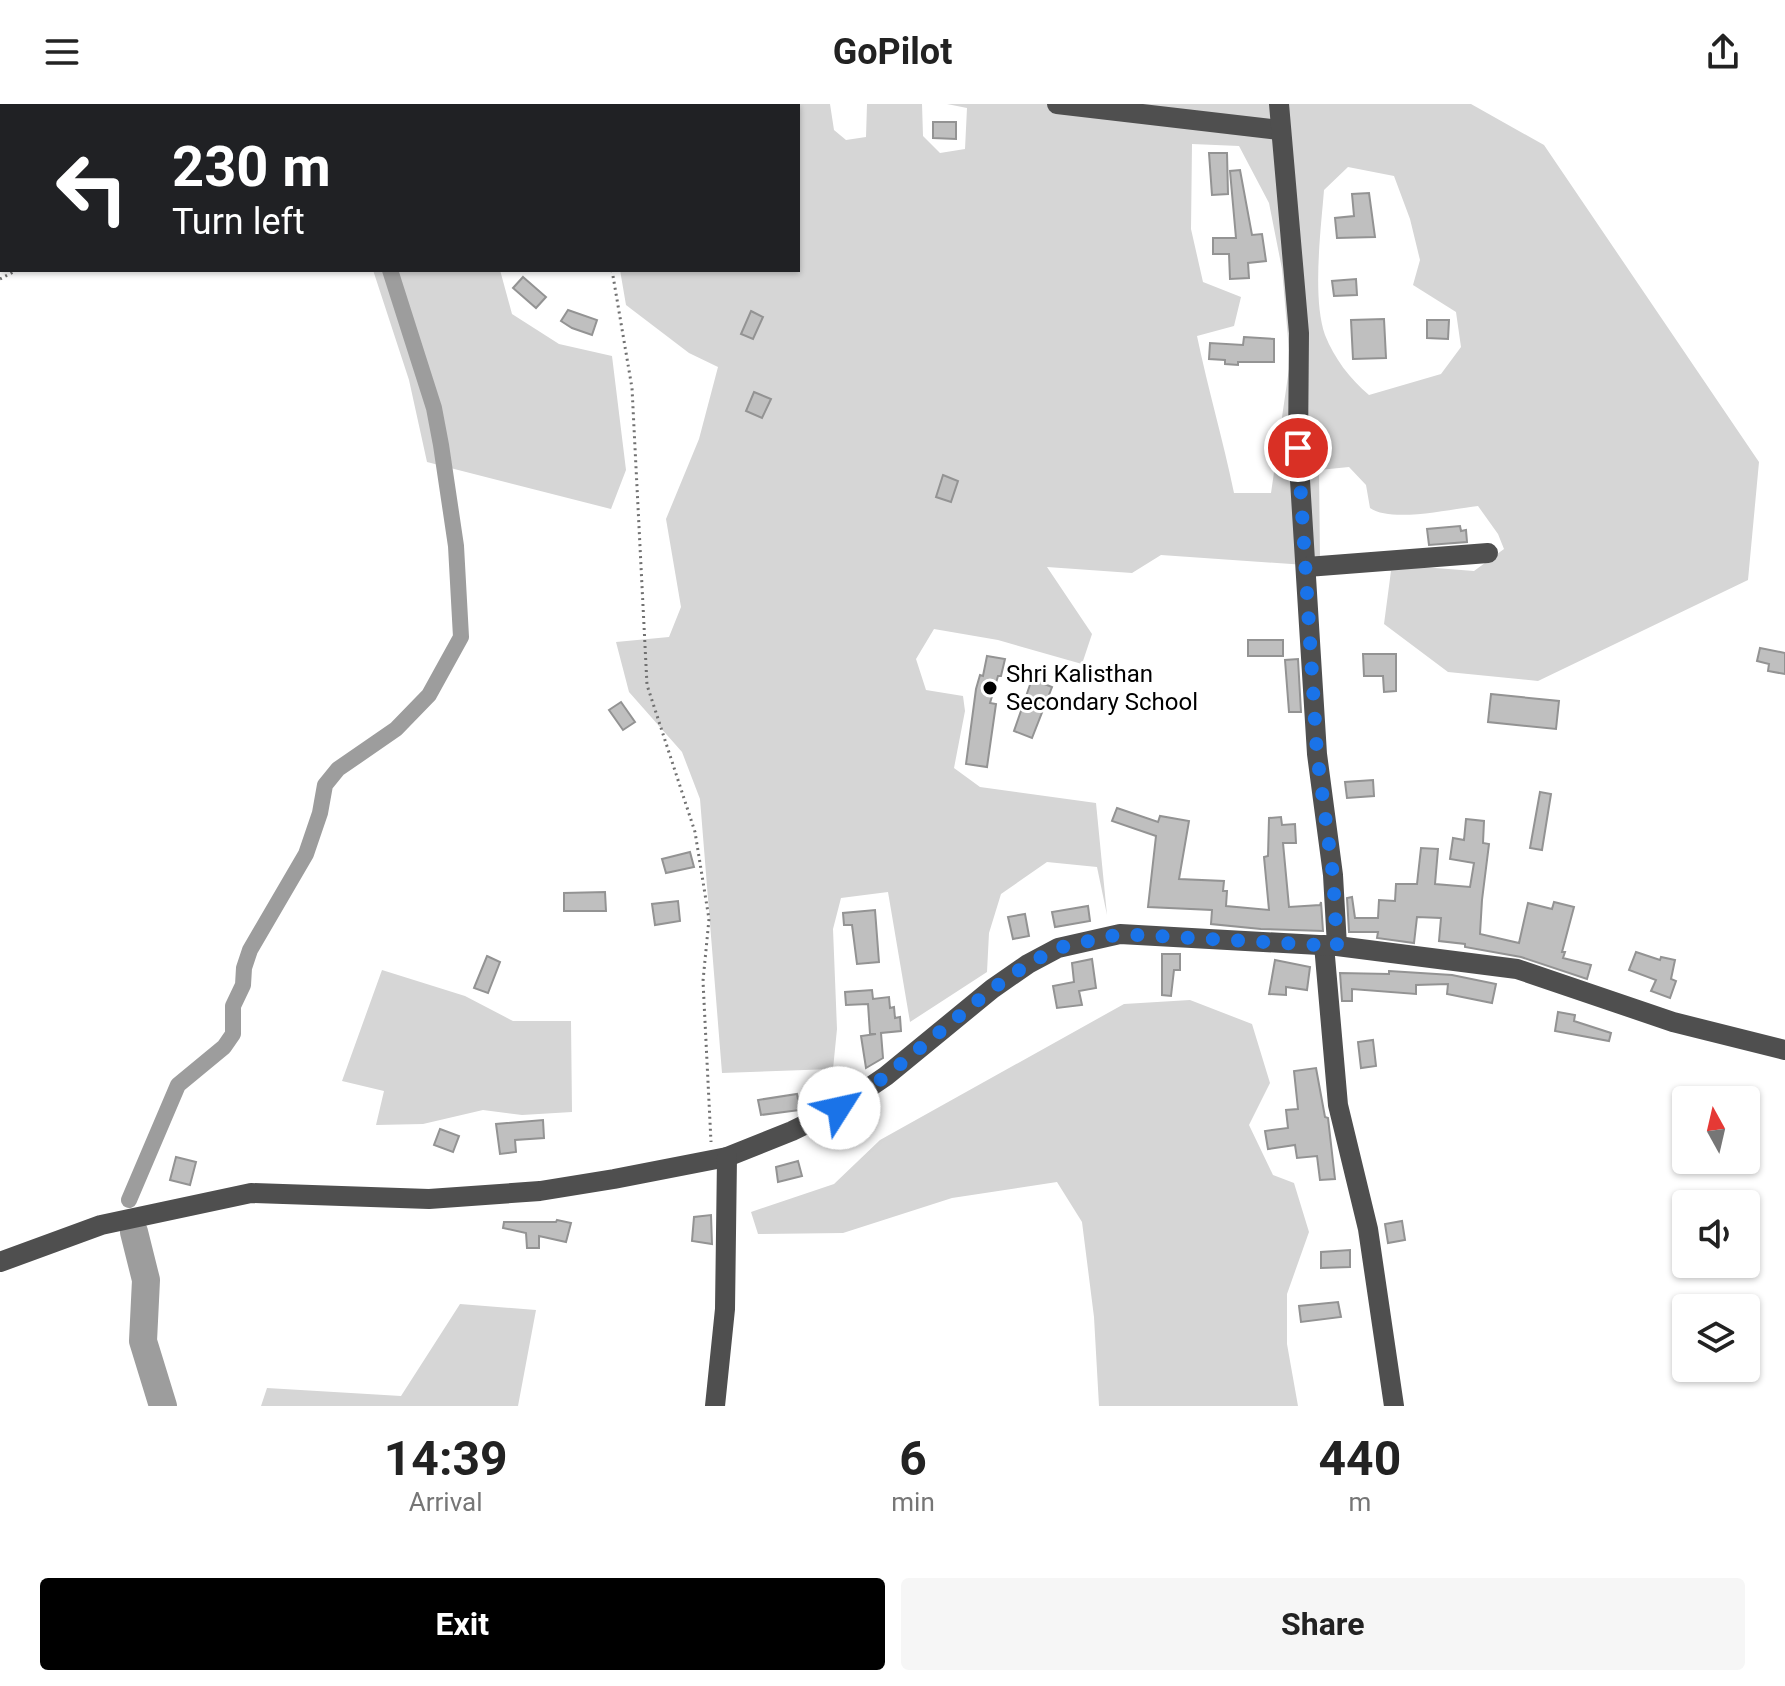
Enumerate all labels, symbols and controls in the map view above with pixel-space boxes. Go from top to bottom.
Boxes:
icon: menu [40,30,84,74]
icon: share [1701,30,1745,74]
text: GoPilot [833,31,952,73]
text: 230 m [172,134,331,200]
icon: left [40,136,144,240]
text: Turn left [172,201,305,243]
pin [1264,414,1332,482]
icon: arrive [1276,426,1320,470]
place label: Shri Kalisthan Secondary School [1006,660,1198,716]
marker: Shri Kalisthan Secondary School [981,679,999,697]
position arrow [797,1066,881,1150]
north arrow [1672,1086,1760,1174]
map controls [1672,1086,1760,1382]
button: sound [1672,1190,1760,1278]
button: layers [1672,1294,1760,1382]
text: 14:39 [384,1430,507,1487]
text: 6 [899,1430,927,1487]
text: 440 [1319,1430,1401,1487]
text: Arrival [409,1487,483,1517]
text: min [891,1487,935,1517]
text: m [1348,1487,1371,1517]
button: Exit [40,1578,885,1670]
button: Share [901,1578,1745,1670]

